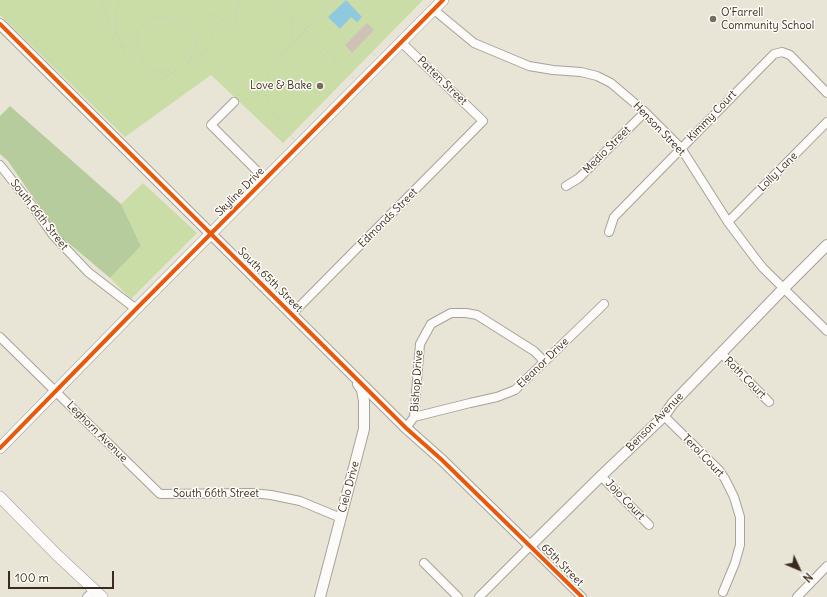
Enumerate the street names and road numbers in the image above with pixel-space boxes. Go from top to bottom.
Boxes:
street label: Patten Street [414,54,470,108]
street label: Kimmy Court [685,88,739,144]
street label: Henson Street [630,99,688,159]
street label: Medio Street [580,123,634,177]
street label: Lolly Lane [756,150,800,194]
street label: Skyline Drive [213,165,267,219]
street label: South 66th Street [7,177,71,253]
street label: Edmonds Street [356,186,420,250]
street label: South 65th Street [235,245,305,315]
street label: Eleanor Drive [514,335,572,391]
street label: Bishop Drive [408,350,426,412]
street label: Roth Court [721,354,769,402]
street label: Benson Avenue [624,390,686,454]
street label: Leghorn Avenue [64,399,130,465]
street label: Terol Court [679,432,727,480]
street label: Cielo Drive [336,460,362,514]
street label: Jojo Court [603,477,647,523]
street label: South 66th Street [173,487,259,501]
street label: 65th Street [538,541,586,589]

